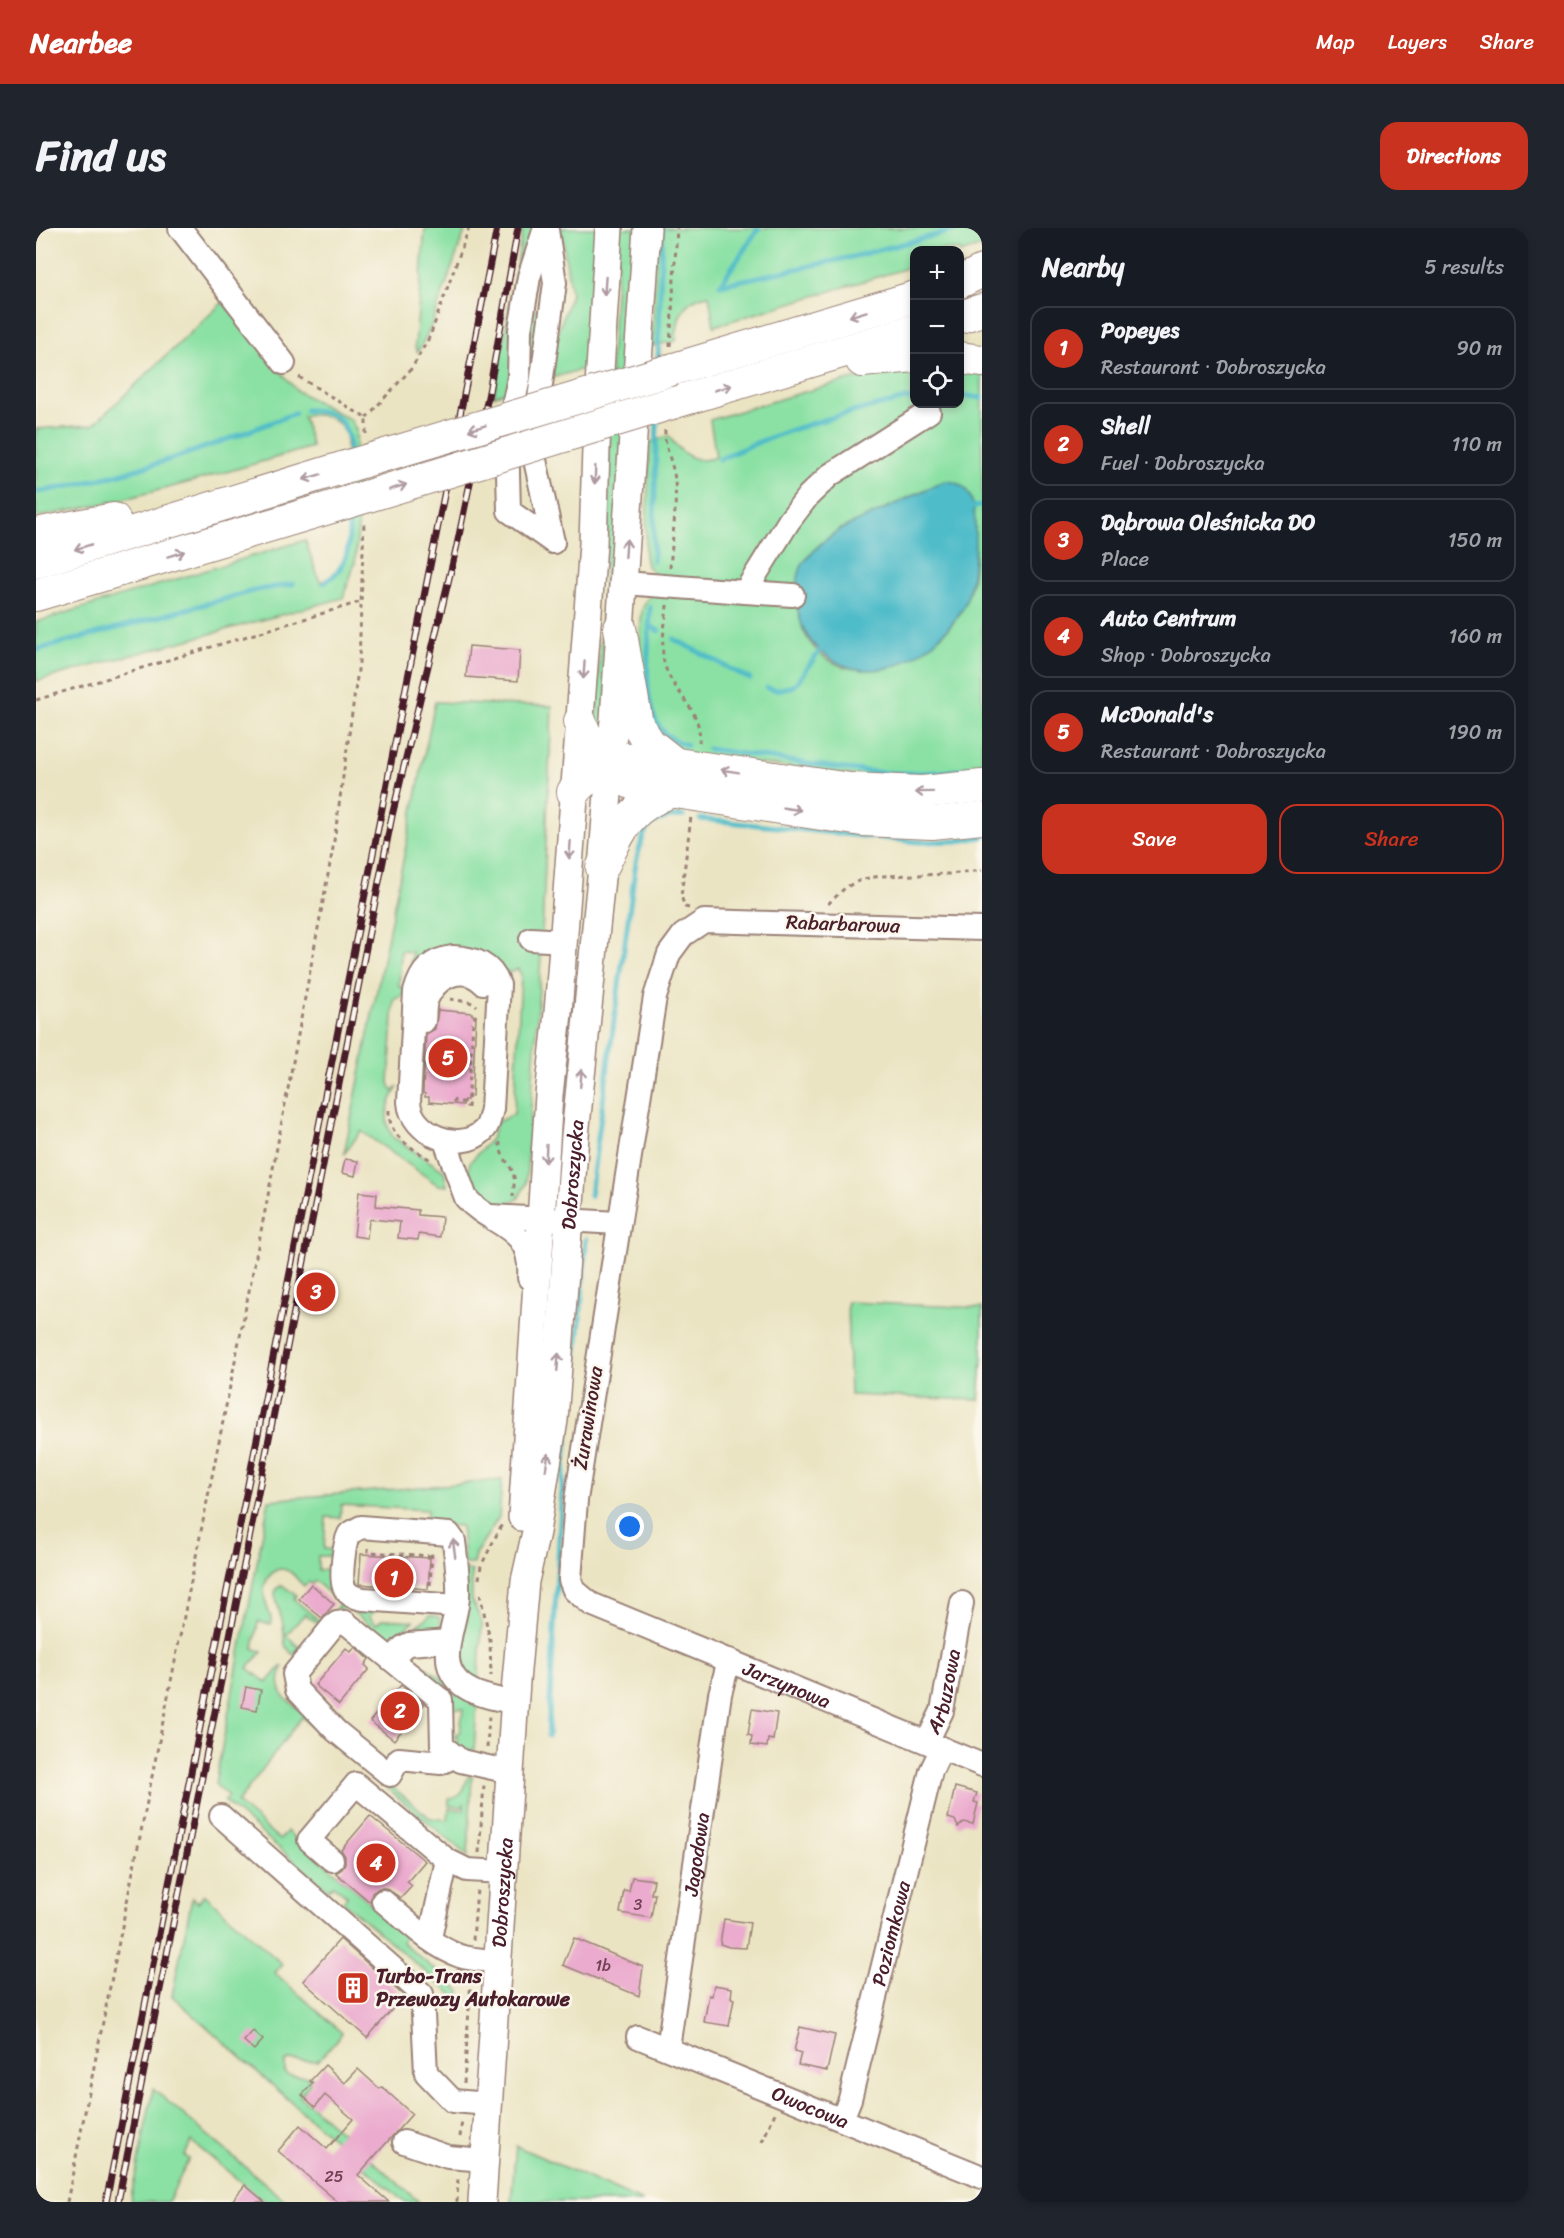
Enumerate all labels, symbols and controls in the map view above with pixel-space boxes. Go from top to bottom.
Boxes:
text: Nearbee [30,18,132,67]
text: Map [1316,23,1355,61]
text: Layers [1388,23,1447,61]
text: Share [1480,23,1534,61]
text: Find us [36,119,166,193]
button: Directions [1380,122,1528,190]
text: Nearby [1042,244,1124,290]
map controls [910,246,964,408]
button: + [910,246,964,300]
text: 5 results [1425,250,1504,285]
one-way arrow [600,276,611,296]
button: − [910,300,964,354]
one-way arrow [849,309,868,320]
text: Popeyes [1101,311,1180,350]
text: 1 [1059,331,1068,366]
text: 90 m [1457,331,1502,366]
text: Restaurant · Dobroszycka [1101,350,1326,385]
button: locate [910,354,964,408]
one-way arrow [713,382,732,393]
text: Shell [1101,407,1150,446]
one-way arrow [468,423,487,434]
text: 2 [1058,427,1069,462]
text: 110 m [1452,427,1502,462]
text: Fuel · Dobroszycka [1101,446,1265,481]
one-way arrow [590,465,601,485]
one-way arrow [303,472,322,483]
one-way arrow [388,481,407,492]
text: Dąbrowa Oleśnicka DO [1101,503,1315,542]
text: 3 [1058,523,1069,558]
text: 150 m [1448,523,1502,558]
one-way arrow [621,539,632,559]
one-way arrow [74,542,93,553]
text: Place [1101,542,1149,577]
one-way arrow [166,548,185,559]
text: Auto Centrum [1101,599,1237,638]
text: 4 [1057,619,1070,654]
text: 160 m [1449,619,1502,654]
text: Shop · Dobroszycka [1101,638,1271,673]
one-way arrow [578,659,589,679]
text: McDonald's [1101,695,1213,734]
text: 5 [1057,715,1070,750]
text: 190 m [1448,715,1502,750]
text: Restaurant · Dobroszycka [1101,734,1326,769]
one-way arrow [721,765,741,776]
one-way arrow [914,786,934,798]
one-way arrow [782,804,801,815]
button: Save [1042,804,1267,874]
button: Share [1279,804,1504,874]
one-way arrow [564,839,575,859]
street label: Rabarbarowa [785,905,902,944]
pin: 5 [428,1036,468,1080]
one-way arrow [576,1068,587,1088]
street label: Dobroszycka [551,1118,594,1231]
one-way arrow [540,1143,551,1163]
pin: 3 [296,1270,336,1314]
one-way arrow [553,1353,564,1372]
street label: Żurawinowa [563,1363,614,1472]
one-way arrow [542,1453,553,1472]
your location [615,1512,644,1541]
one-way arrow [448,1538,459,1558]
pin: 1 [374,1556,414,1600]
street label: Arbuzowa [916,1646,971,1741]
street label: Jarzynowa [736,1650,836,1718]
pin: 2 [380,1688,420,1734]
street label: Jagodowa [673,1810,720,1899]
street label: Dobroszycka [481,1837,523,1949]
pin: 4 [356,1840,396,1886]
street label: Poziomkowa [861,1876,921,1990]
house number: 3 [634,1890,643,1919]
house number: 1b [595,1951,611,1980]
place label: Turbo-Trans Przewozy Autokarowe [376,1959,571,2017]
building icon: Turbo-Trans Przewozy Autokarowe [335,1970,371,2006]
street label: Owocowa [766,2076,854,2139]
house number: 25 [324,2162,344,2191]

